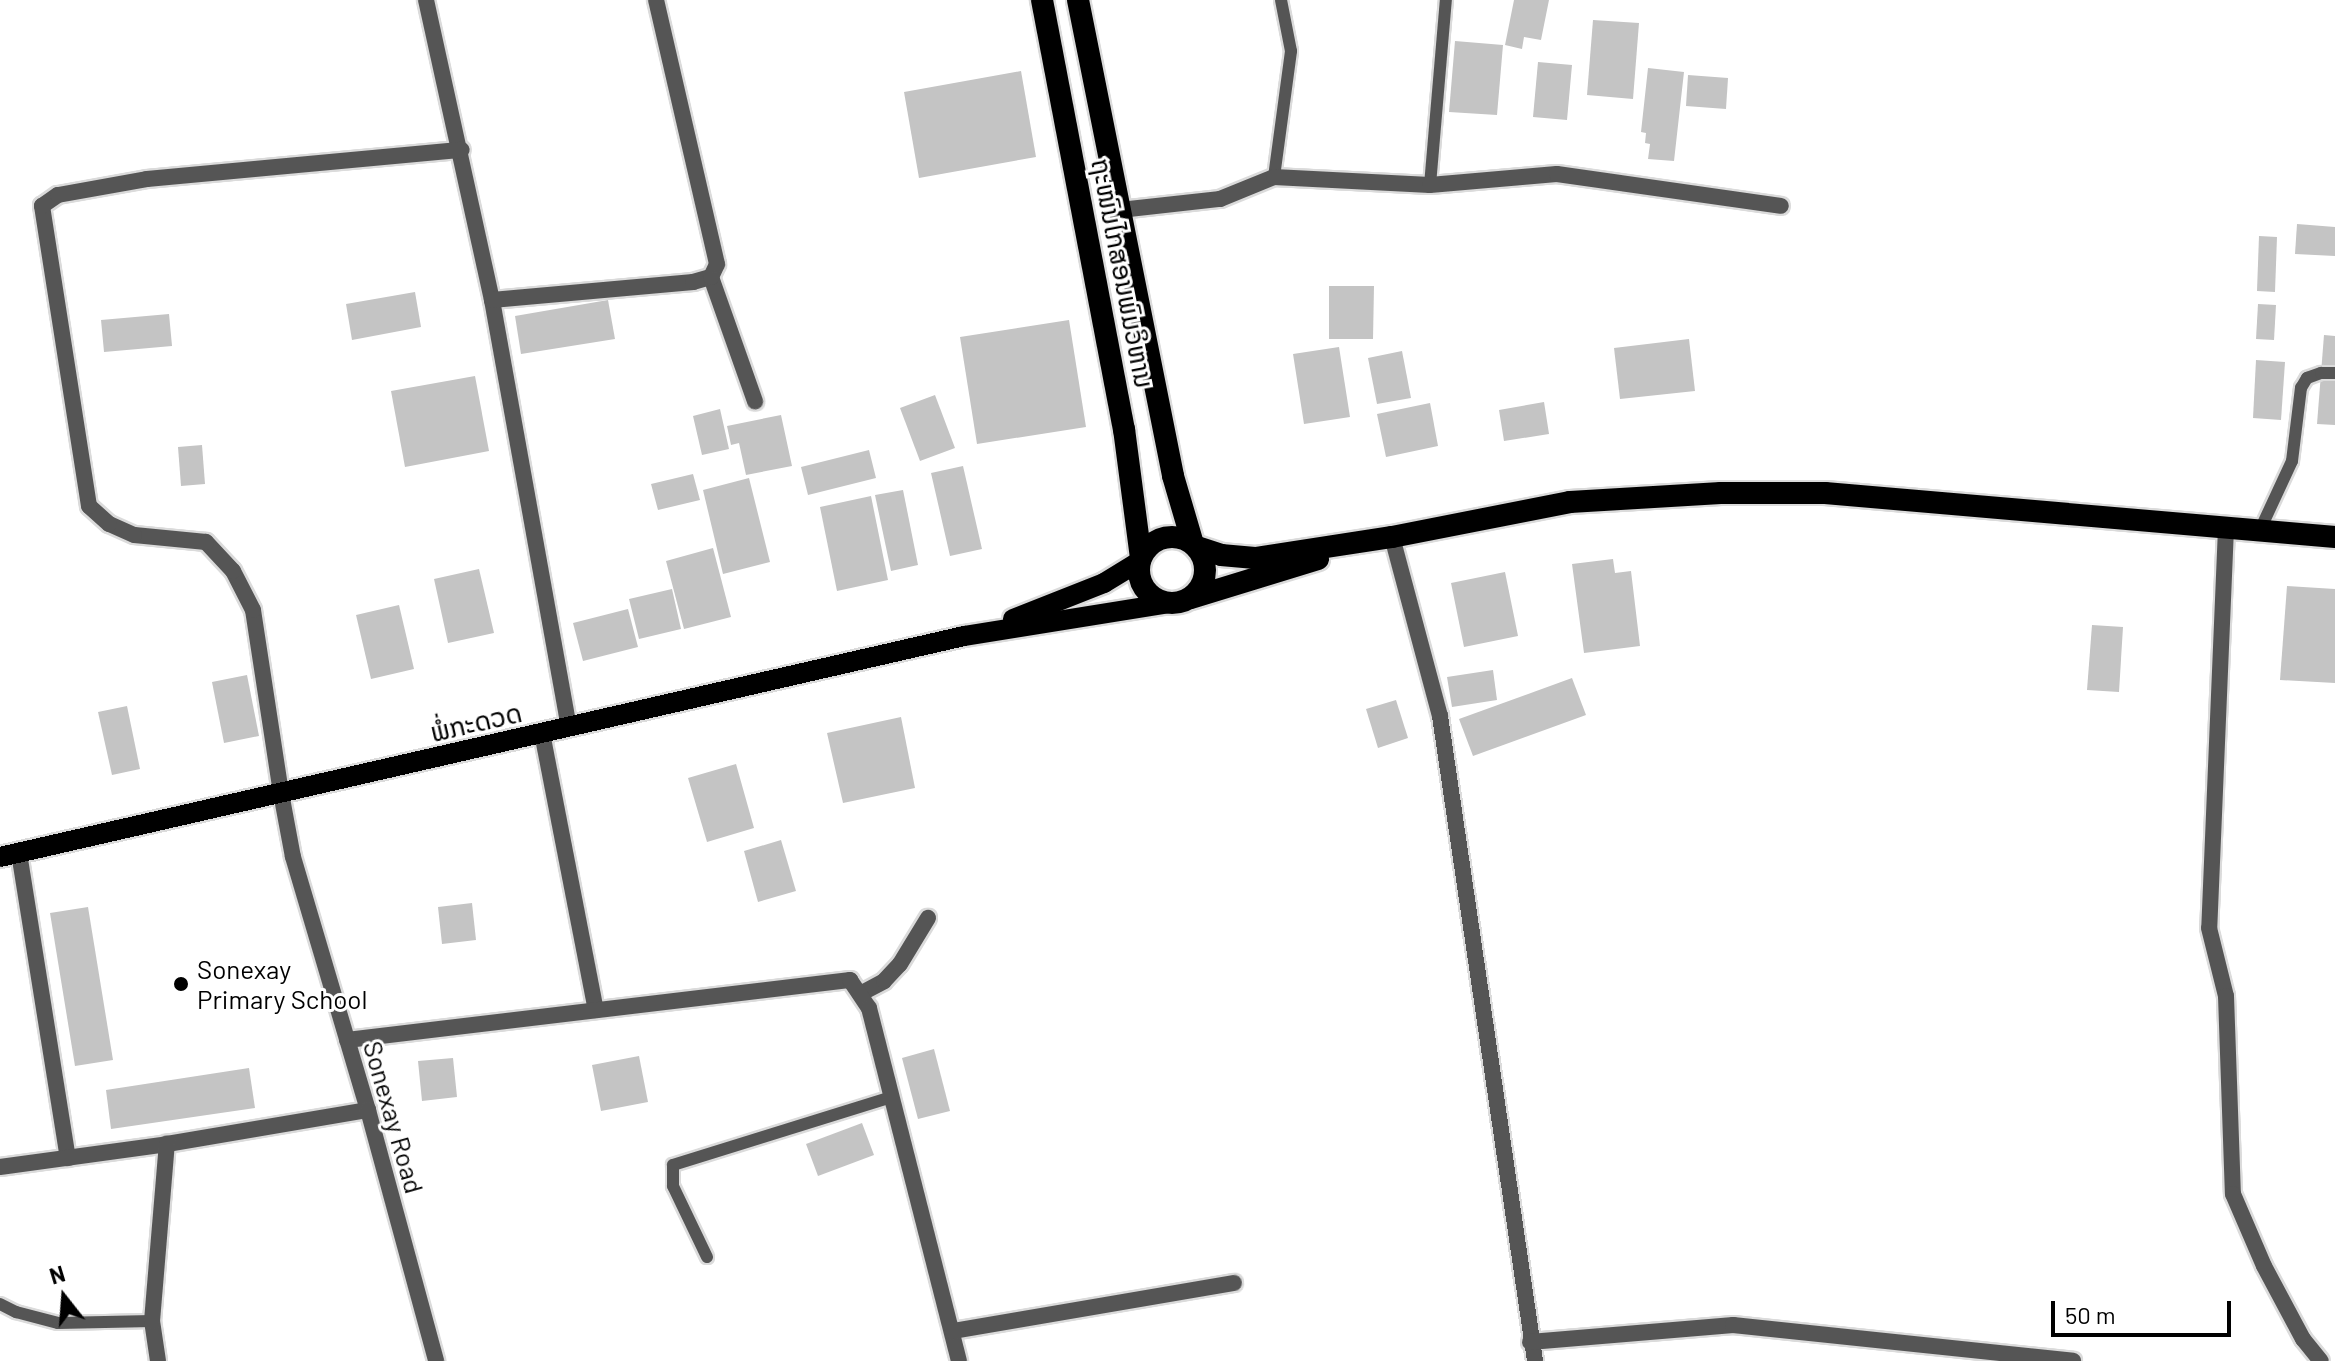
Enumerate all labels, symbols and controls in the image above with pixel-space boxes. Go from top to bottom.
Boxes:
street label: ຖະໜົນໄກສອນພົມວິຫານ [1085,155,1161,391]
street label: ພໍ່ກະດວດ [427,696,525,748]
place label: Sonexay Primary School [197,953,368,1014]
marker: Sonexay Primary School [172,975,190,993]
street label: Sonexay Road [357,1037,431,1197]
north arrow [24,1257,104,1337]
text: N [46,1259,68,1289]
scale bar [2055,1285,2235,1335]
text: 50 m [2065,1300,2116,1329]

